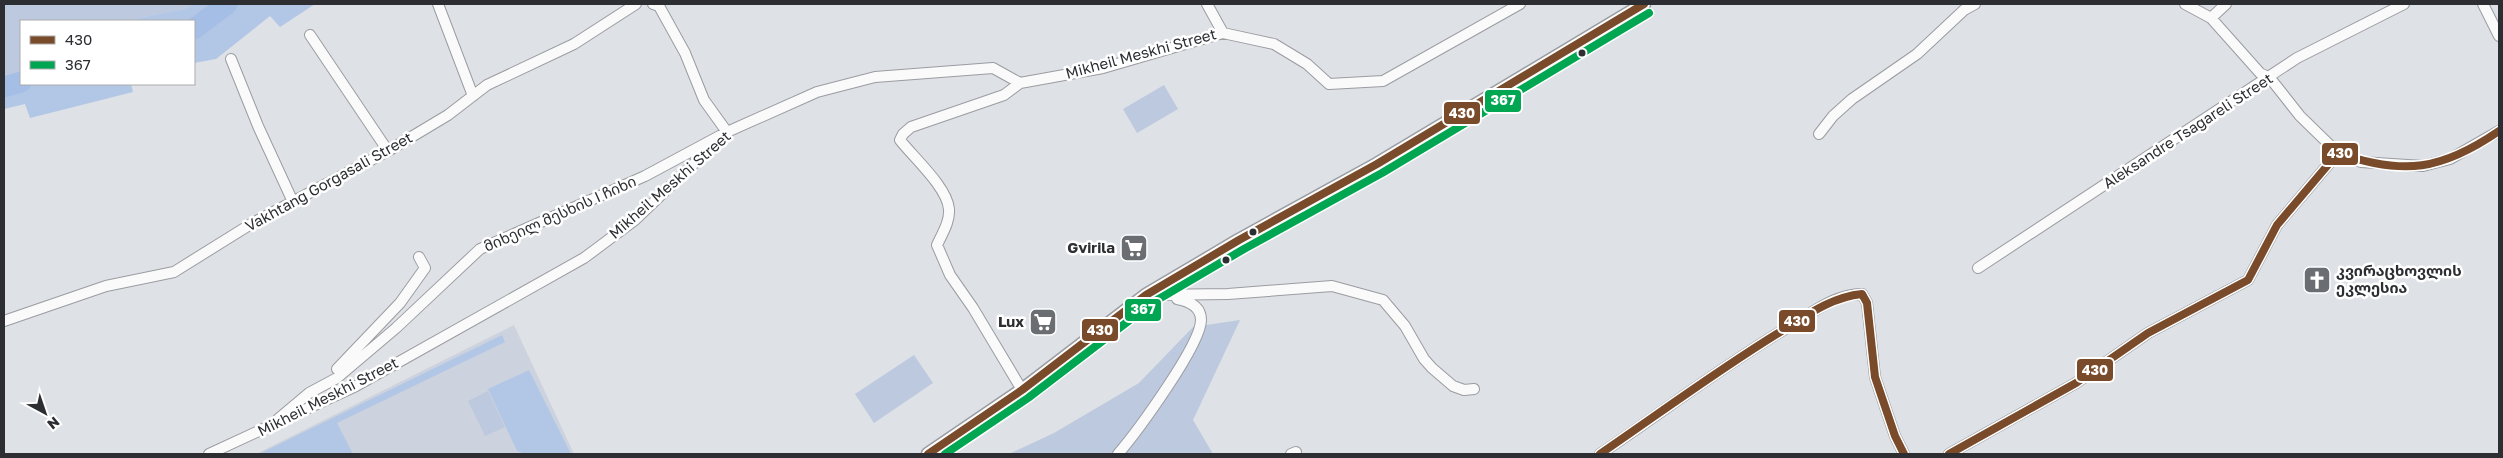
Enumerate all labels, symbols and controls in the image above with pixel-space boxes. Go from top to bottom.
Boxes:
legend [20,20,195,85]
street label: Mikheil Meskhi Street [1063,24,1218,82]
text: 430 [65,30,92,48]
unlabelled marker [1577,48,1587,58]
text: 367 [65,55,91,73]
street label: Aleksandre Tsagareli Street [2099,69,2276,192]
line badge: 367 [1484,89,1522,113]
text: 367 [1490,91,1516,108]
line badge: 430 [1443,101,1481,125]
text: 430 [1449,104,1475,121]
street label: Mikheil Meskhi Street [605,127,734,242]
street label: Vakhtang Gorgasali Street [242,128,415,235]
line badge: 430 [2321,142,2359,166]
text: 430 [2327,144,2353,161]
street label: მიხეილ მესხის I ჩიხი [481,171,639,256]
unlabelled marker [1248,227,1258,237]
supermarket icon: Gvirila [1119,233,1149,263]
place label: Gvirila [1067,238,1115,256]
unlabelled marker [1221,255,1231,265]
place label: კვირაცხოვლის ეკლესია [2336,261,2462,297]
church icon: კვირაცხოვლის ეკლესია [2302,265,2332,295]
line badge: 367 [1124,298,1162,322]
text: 367 [1130,300,1156,317]
supermarket icon: Lux [1028,307,1058,337]
line badge: 430 [1778,309,1816,333]
place label: Lux [998,312,1024,330]
text: 430 [1784,312,1810,329]
line badge: 430 [1081,318,1119,342]
text: 430 [1087,321,1113,338]
street label: Mikheil Meskhi Street [254,353,401,439]
line badge: 430 [2076,358,2114,382]
text: 430 [2082,361,2108,378]
north arrow [20,388,70,438]
text: N [44,413,63,433]

